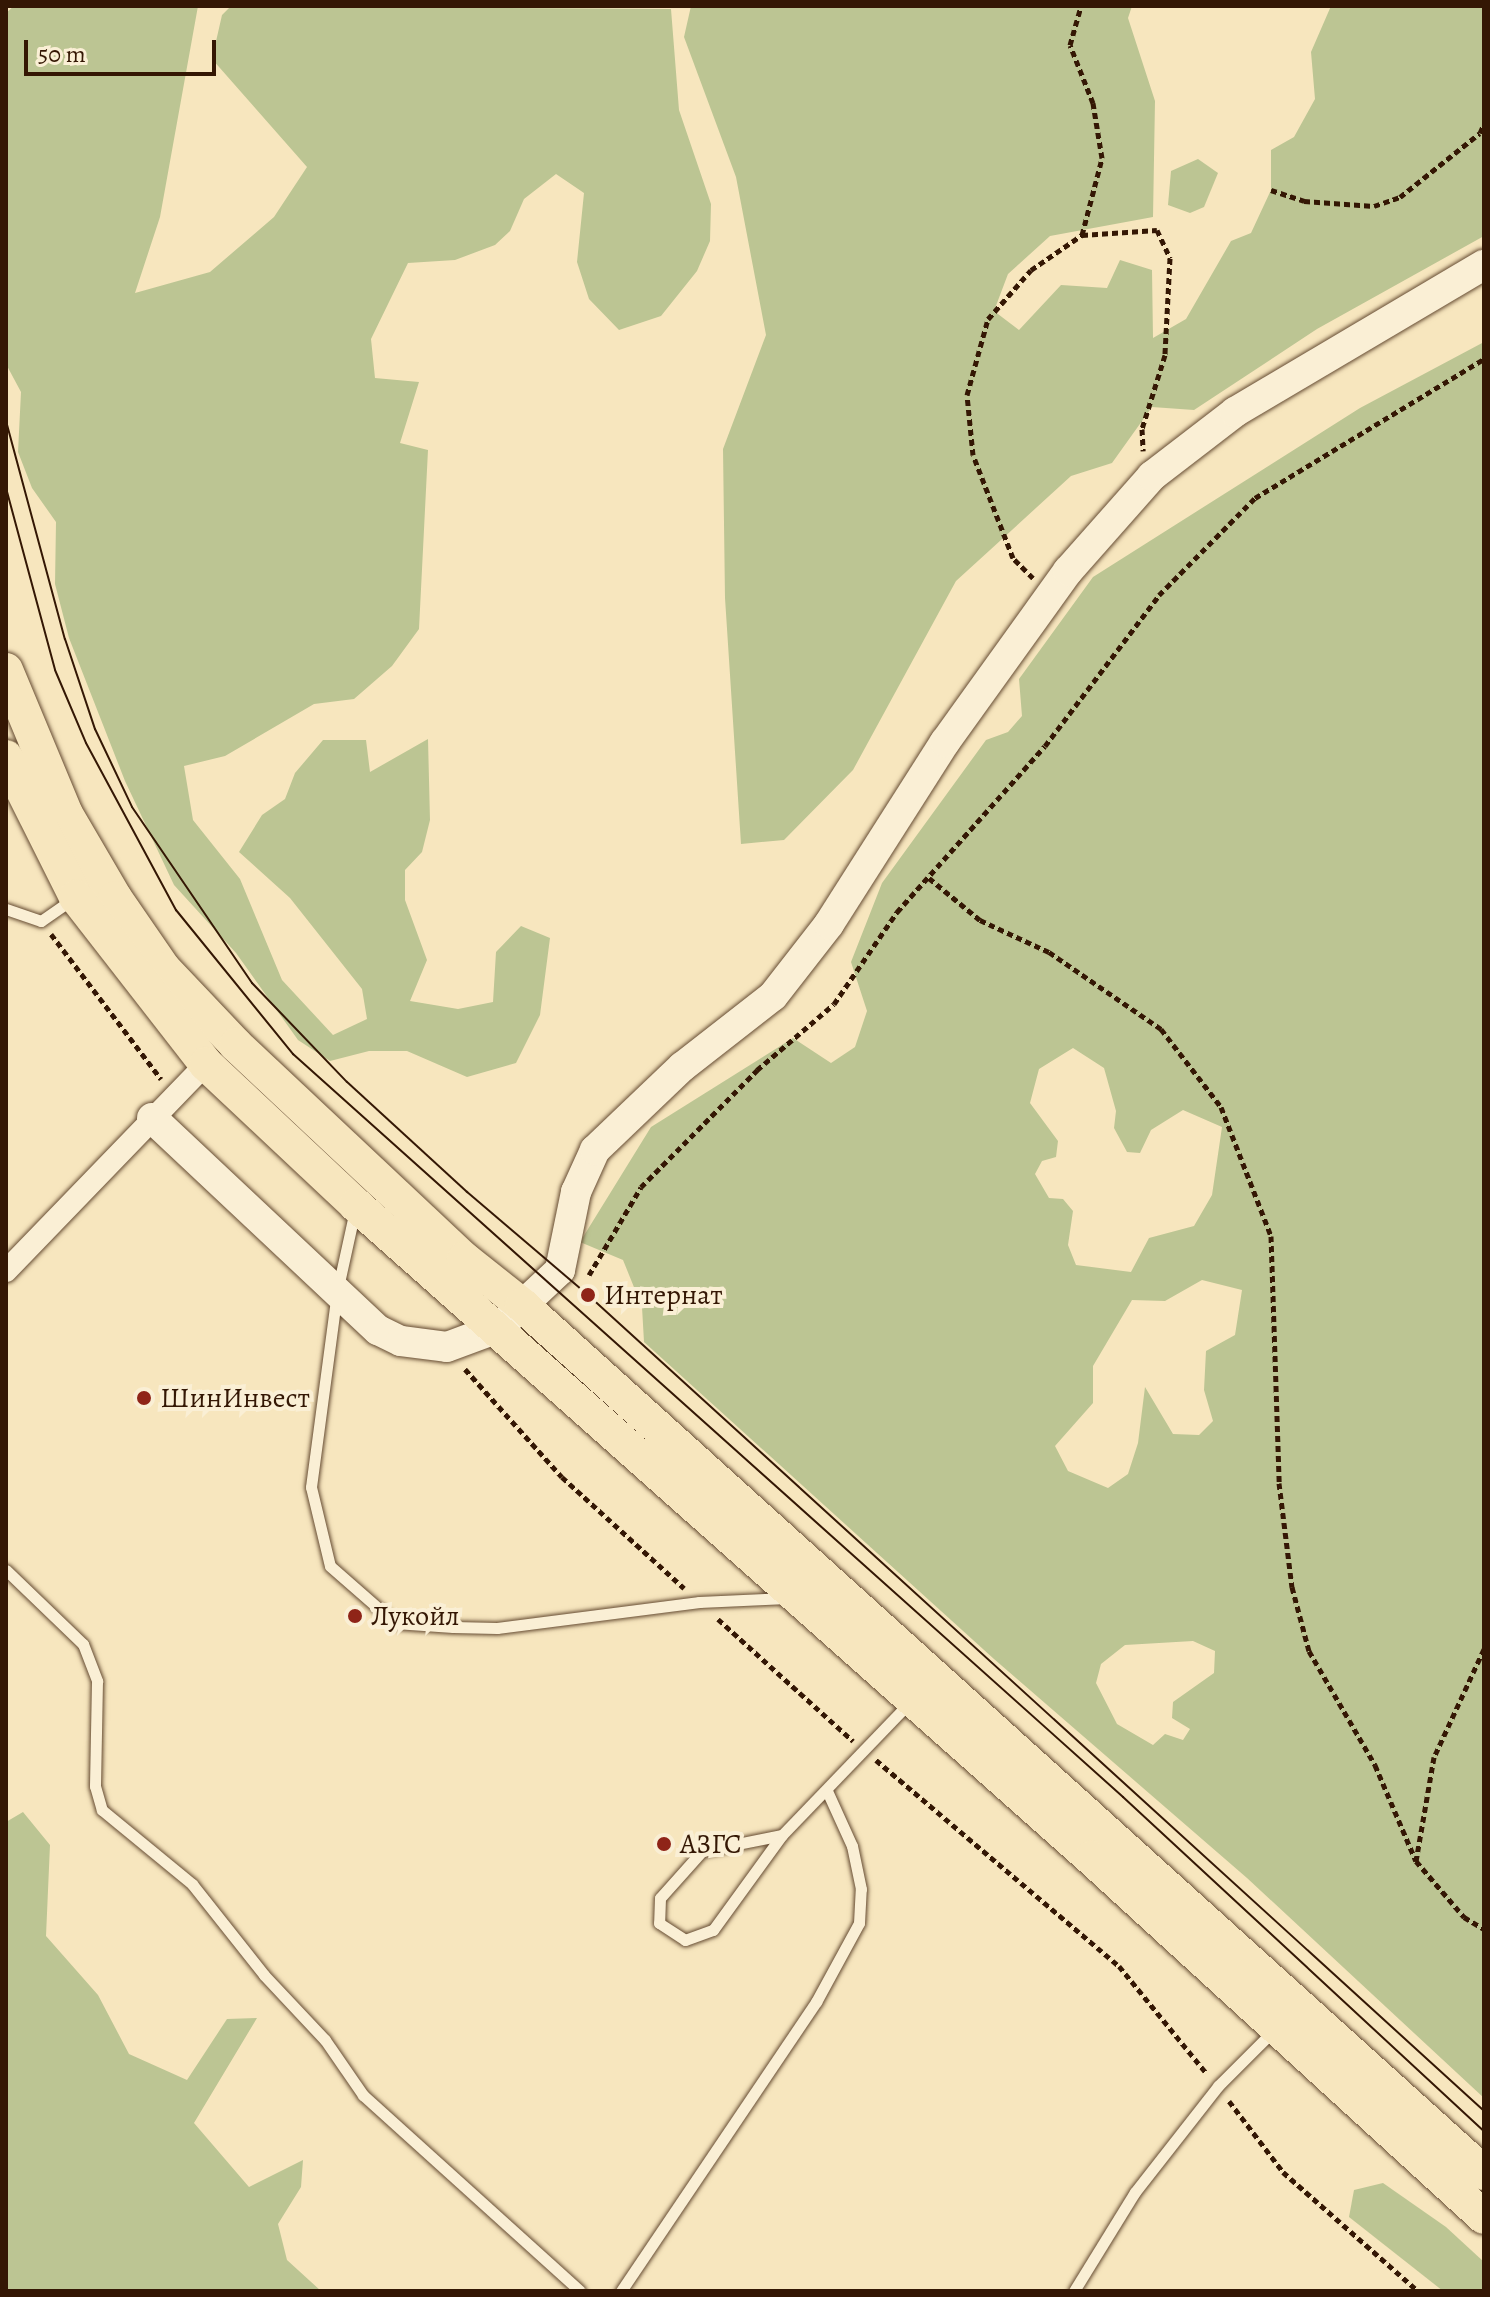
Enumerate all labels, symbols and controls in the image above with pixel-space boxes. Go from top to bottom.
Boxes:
scale bar [28,24,220,74]
text: 50 m [38,38,86,70]
place label: Интернат [604,1278,723,1312]
marker: Интернат [579,1286,597,1304]
place label: ШинИнвест [160,1381,310,1415]
marker: ШинИнвест [135,1389,153,1407]
place label: Лукойл [371,1599,460,1633]
marker: Лукойл [346,1607,364,1625]
place label: АЗГС [680,1827,742,1861]
marker: АЗГС [655,1835,673,1853]

